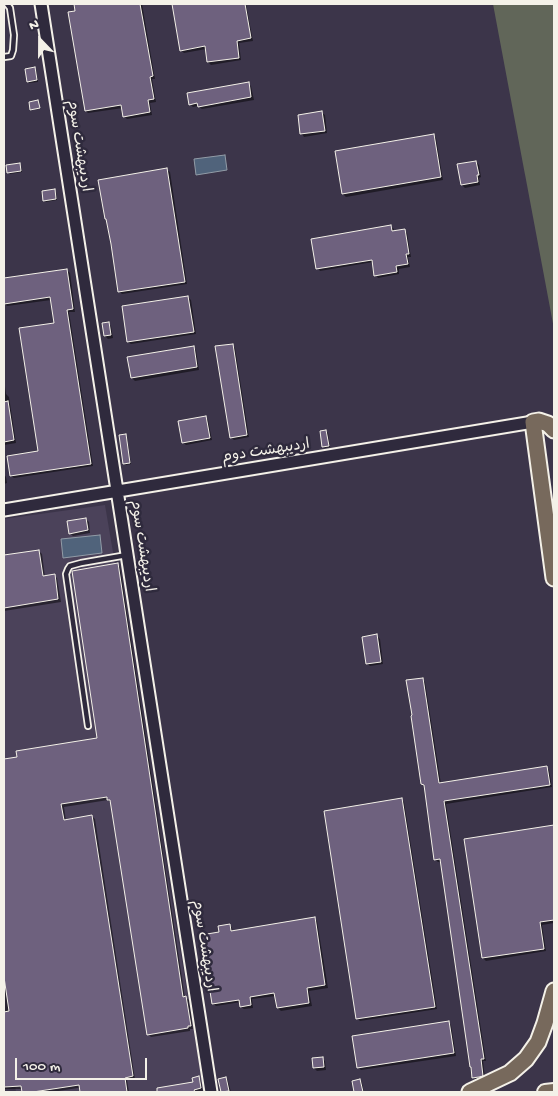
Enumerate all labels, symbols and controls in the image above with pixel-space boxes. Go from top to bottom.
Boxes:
north arrow [15,15,65,65]
text: N [27,16,42,35]
street label: اردیبهشت سوم [62,99,94,193]
street label: اردیبهشت دوم [221,436,311,468]
street label: اردیبهشت سوم [125,499,157,593]
street label: اردیبهشت سوم [187,899,219,993]
scale bar [18,1048,150,1080]
text: 100 m [23,1058,60,1076]

